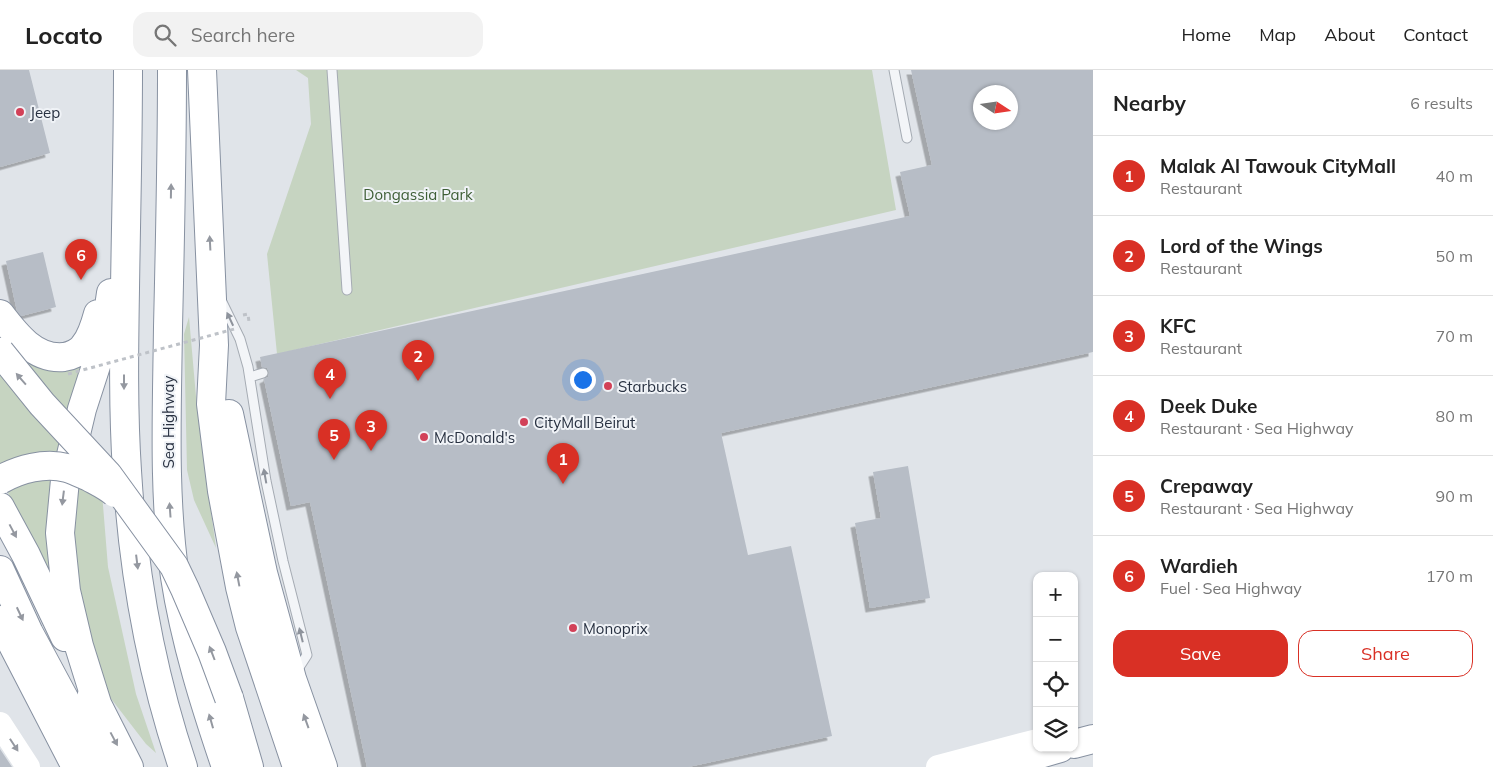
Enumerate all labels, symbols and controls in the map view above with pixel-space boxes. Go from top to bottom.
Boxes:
search box [133,12,483,57]
text: Locato [25,20,103,50]
icon: search [151,21,179,49]
text: Search here [191,23,295,47]
text: Home [1181,23,1231,46]
text: Map [1259,23,1296,46]
text: About [1324,23,1375,46]
text: Contact [1403,23,1468,46]
north arrow [973,85,1018,130]
text: Nearby [1113,90,1186,116]
text: 6 results [1410,93,1473,113]
place label: Jeep [30,103,60,122]
marker: Jeep [14,106,26,118]
text: Malak Al Tawouk CityMall [1160,154,1396,178]
text: 1 [1124,166,1134,186]
text: 40 m [1436,166,1473,186]
text: Restaurant [1160,178,1242,198]
one-way arrow [167,183,175,199]
park label: Dongassia Park [363,185,473,204]
text: Lord of the Wings [1160,234,1323,258]
one-way arrow [206,235,214,251]
pin: 6 [65,239,97,280]
text: 2 [1124,246,1134,266]
text: 50 m [1436,246,1473,266]
text: Restaurant [1160,258,1242,278]
one-way arrow [226,312,234,326]
text: KFC [1160,314,1196,338]
text: 3 [1124,326,1134,346]
text: 70 m [1436,326,1473,346]
text: Restaurant [1160,338,1242,358]
pin: 2 [402,340,434,381]
pin: 4 [314,358,346,399]
your location [570,367,596,393]
one-way arrow [15,372,26,385]
one-way arrow [120,375,128,391]
street label: Sea Highway [159,375,178,469]
place label: Starbucks [618,377,687,396]
marker: Starbucks [602,380,614,392]
text: Deek Duke [1160,394,1258,418]
text: 4 [1124,406,1134,426]
text: 80 m [1436,406,1473,426]
pin: 3 [355,410,387,451]
place label: CityMall Beirut [534,413,635,432]
marker: CityMall Beirut [518,416,530,428]
text: Restaurant · Sea Highway [1160,418,1353,438]
pin: 5 [318,419,350,460]
place label: McDonald's [434,428,515,447]
marker: McDonald's [418,431,430,443]
pin: 1 [547,443,579,484]
one-way arrow [261,468,269,484]
text: Crepaway [1160,474,1253,498]
text: 5 [1124,486,1134,506]
text: 90 m [1436,486,1473,506]
one-way arrow [59,490,67,506]
text: Restaurant · Sea Highway [1160,498,1353,518]
one-way arrow [165,502,173,518]
one-way arrow [9,524,17,538]
one-way arrow [133,554,141,570]
text: Wardieh [1160,554,1238,578]
text: 6 [1124,566,1134,586]
text: 170 m [1426,566,1473,586]
one-way arrow [234,571,242,587]
map controls [1033,572,1078,752]
button: + [1033,572,1078,617]
text: Fuel · Sea Highway [1160,578,1302,598]
one-way arrow [17,607,25,621]
button: − [1033,617,1078,662]
place label: Monoprix [583,619,648,638]
marker: Monoprix [567,622,579,634]
one-way arrow [297,627,305,642]
button: Save [1113,630,1288,677]
button: Share [1298,630,1473,677]
one-way arrow [207,646,215,660]
button: locate [1033,662,1078,707]
button: layers [1033,707,1078,752]
one-way arrow [206,713,214,728]
one-way arrow [302,713,310,728]
one-way arrow [110,731,118,746]
one-way arrow [9,739,19,752]

